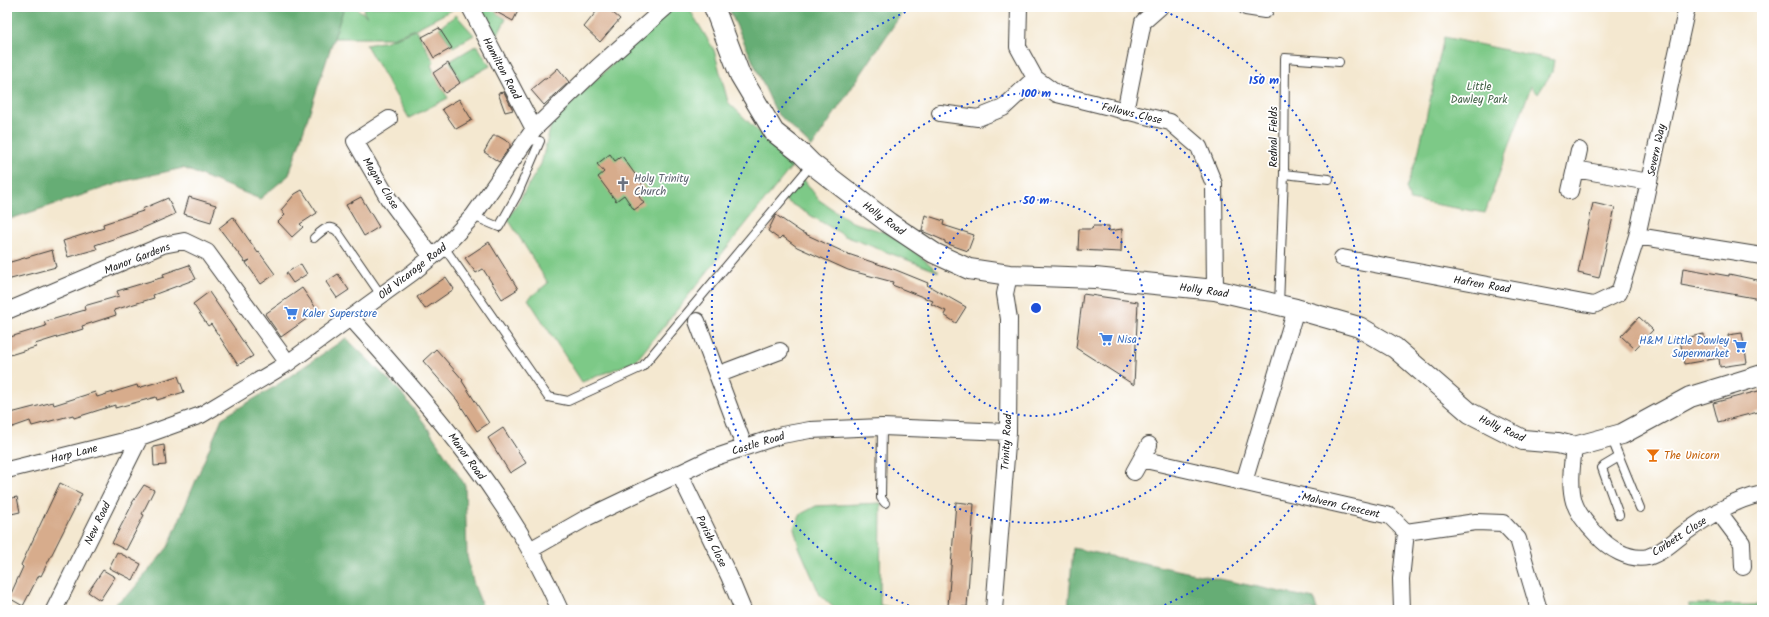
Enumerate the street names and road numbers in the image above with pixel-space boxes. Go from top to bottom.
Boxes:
street label: Hamilton Road [477,34,525,103]
street label: Fellows Close [1100,98,1164,130]
street label: Rednal Fields [1265,106,1283,168]
street label: Severn Way [1643,121,1671,178]
street label: Magna Close [357,154,403,213]
street label: Holly Road [858,197,909,241]
street label: Manor Gardens [102,238,173,280]
street label: Old Vicarage Road [374,239,451,305]
street label: Hafren Road [1452,271,1512,299]
street label: Holly Road [1178,279,1230,303]
street label: Holly Road [1475,410,1528,448]
street label: Trinity Road [997,413,1017,471]
street label: Castle Road [729,427,788,461]
street label: Manor Road [443,429,490,484]
street label: Harp Lane [49,439,100,468]
street label: Malvern Crescent [1300,488,1382,524]
street label: New Road [80,498,116,548]
street label: Parish Close [691,512,732,571]
street label: Corbett Close [1648,512,1711,561]

